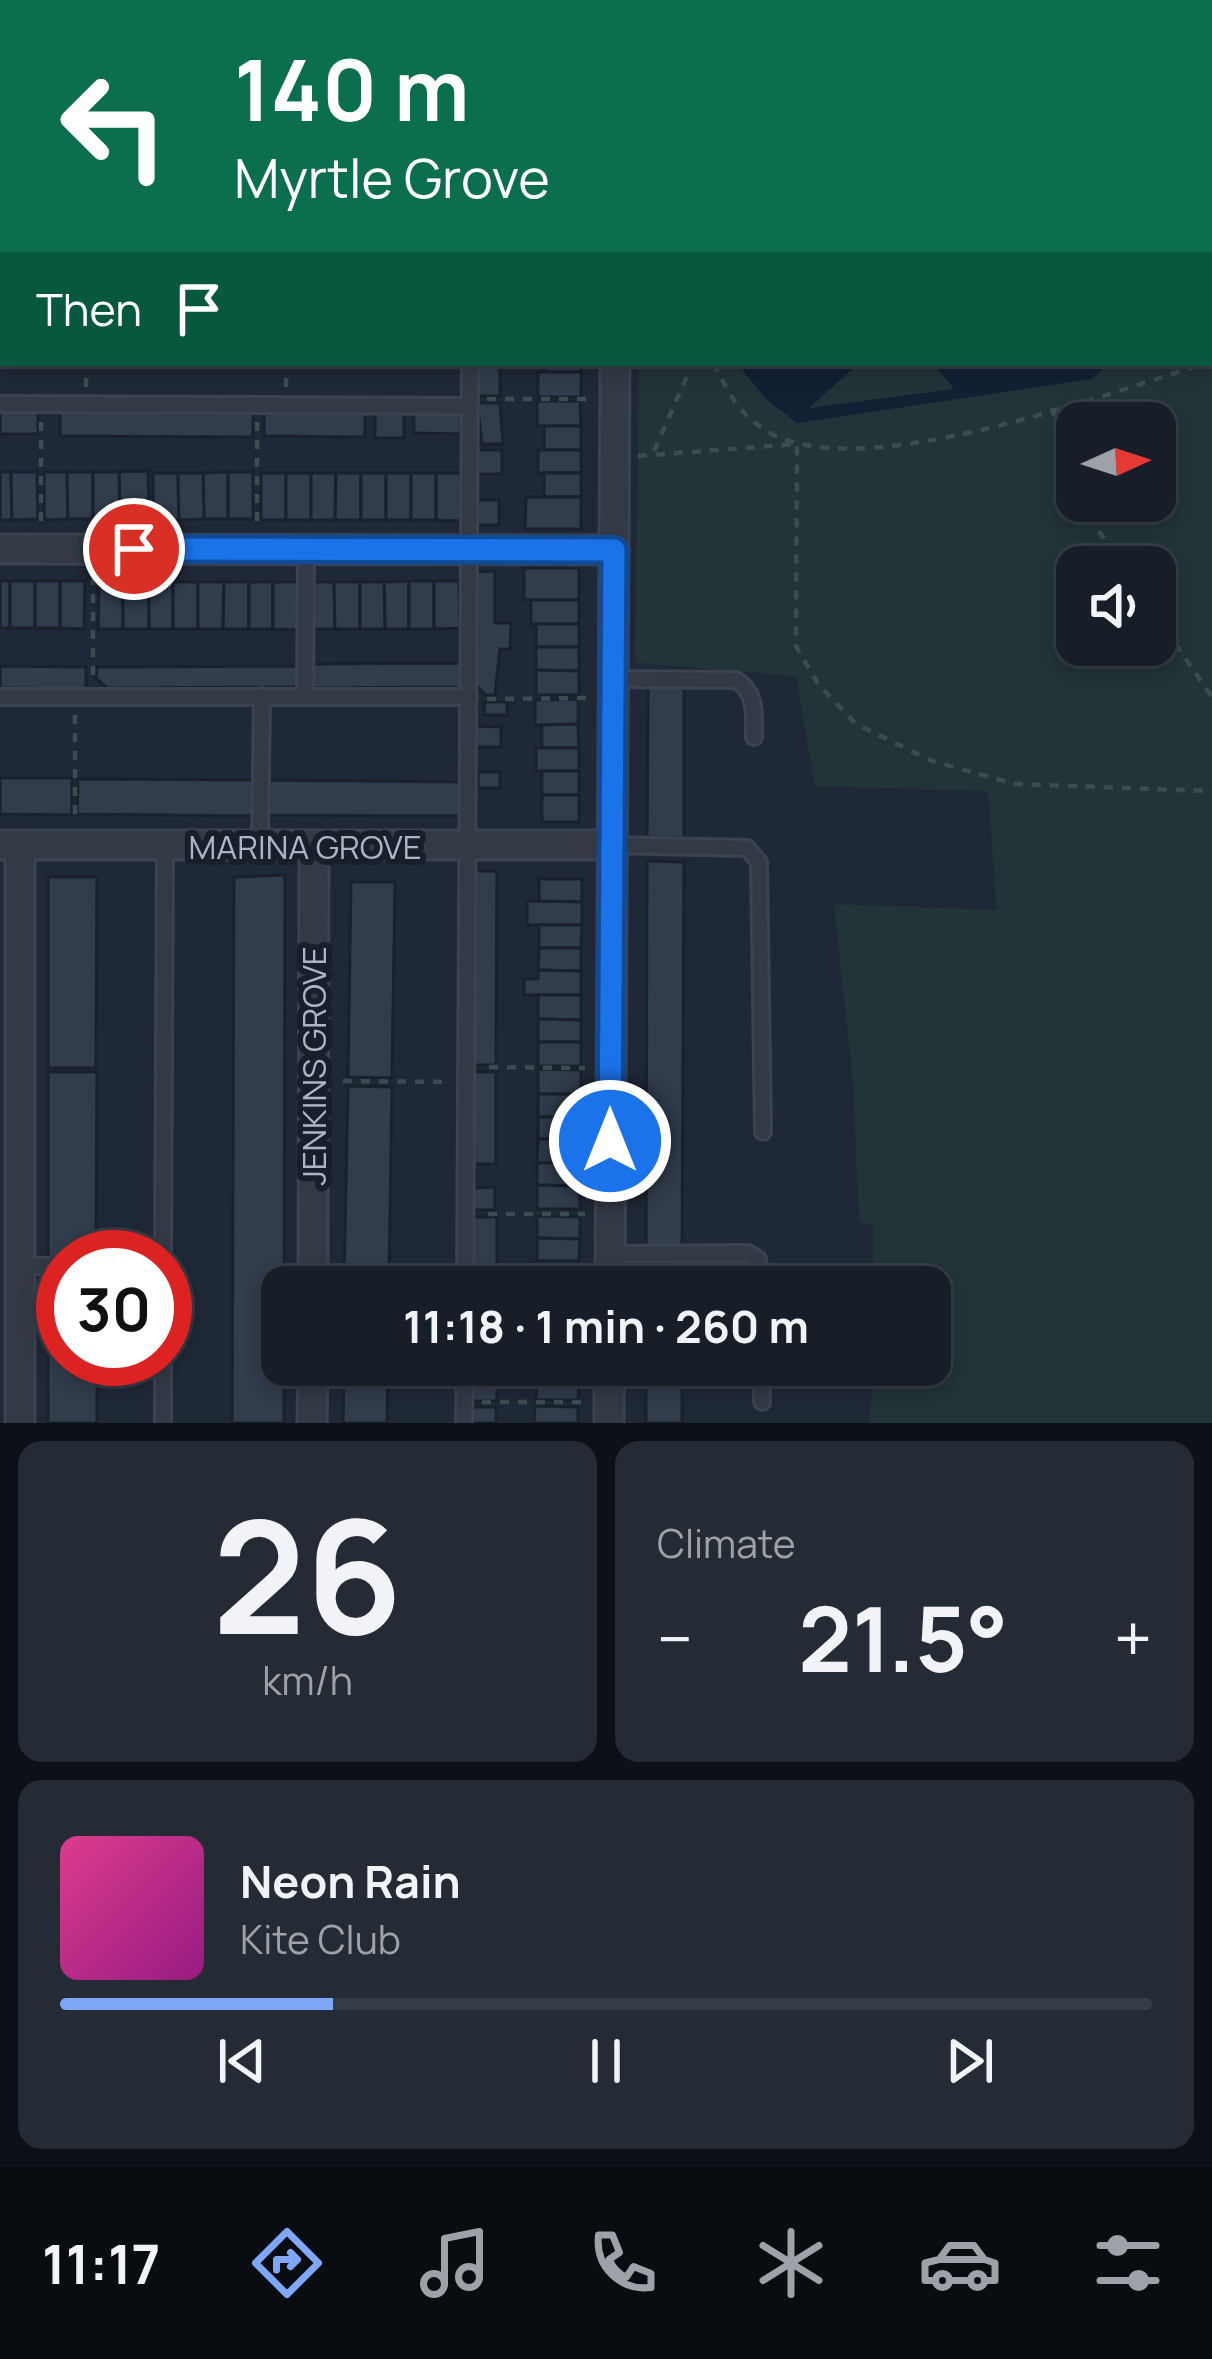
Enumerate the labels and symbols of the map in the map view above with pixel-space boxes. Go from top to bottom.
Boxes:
north arrow [1056,402,1176,522]
pin [83,498,185,600]
street label: MARINA GROVE [189,824,421,869]
street label: JENKINS GROVE [291,946,336,1186]
position arrow [547,1078,673,1204]
speed limit sign: 30 [36,1230,192,1386]

